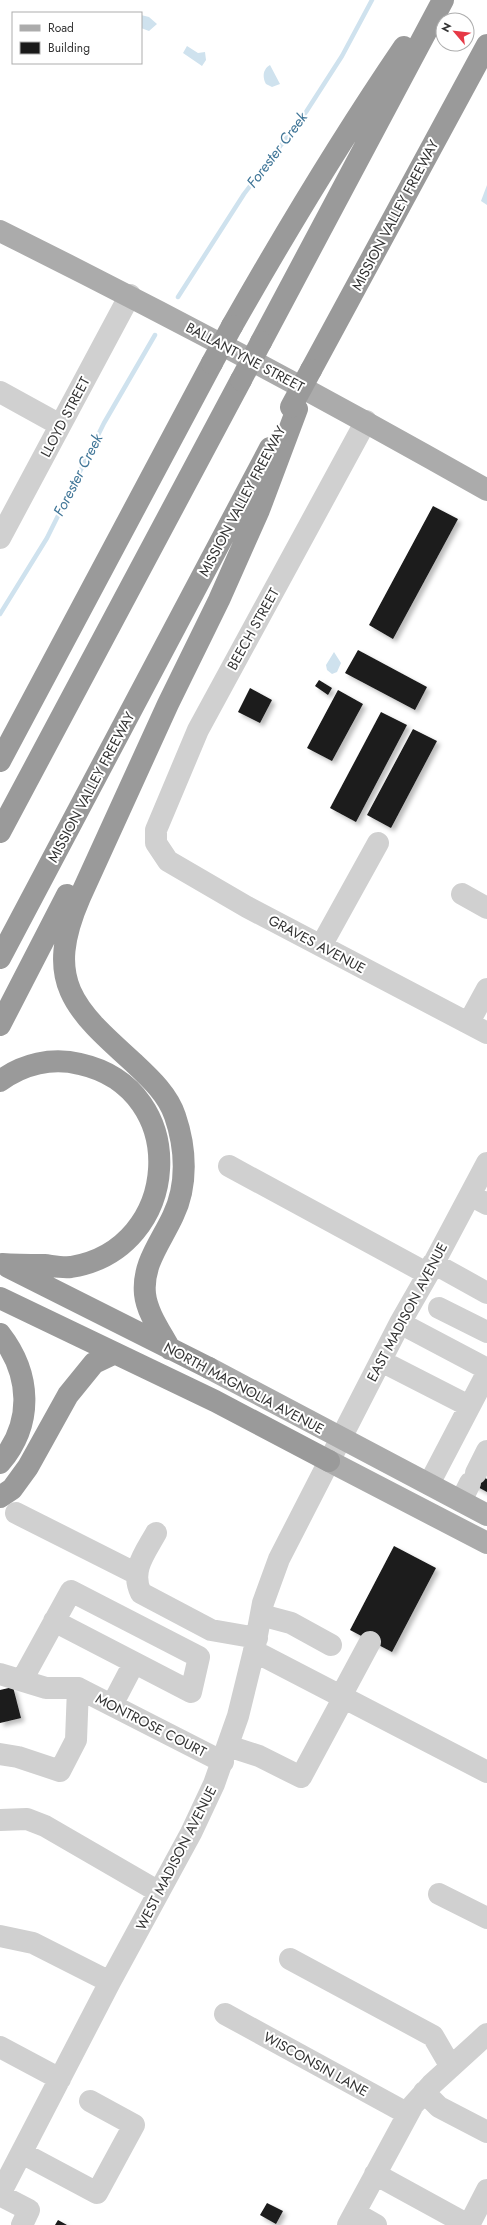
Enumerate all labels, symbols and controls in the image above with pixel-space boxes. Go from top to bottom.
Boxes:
legend [12,12,142,64]
north arrow [435,12,475,52]
text: Road [48,19,74,37]
text: N [437,20,455,35]
text: Building [48,39,90,57]
water label: Forester Creek [241,107,313,192]
street label: MISSION VALLEY FREEWAY [347,136,443,294]
street label: BALLANTYNE STREET [182,317,308,397]
street label: LLOYD STREET [35,373,95,461]
street label: MISSION VALLEY FREEWAY [194,422,290,580]
water label: Forester Creek [48,430,108,520]
street label: BEECH STREET [222,584,284,674]
street label: MISSION VALLEY FREEWAY [43,708,139,866]
street label: GRAVES AVENUE [265,910,369,978]
street label: EAST MADISON AVENUE [362,1239,452,1385]
street label: NORTH MAGNOLIA AVENUE [160,1337,328,1439]
street label: MONTROSE COURT [92,1688,210,1762]
street label: WEST MADISON AVENUE [131,1782,221,1934]
street label: WISCONSIN LANE [260,2027,372,2101]

